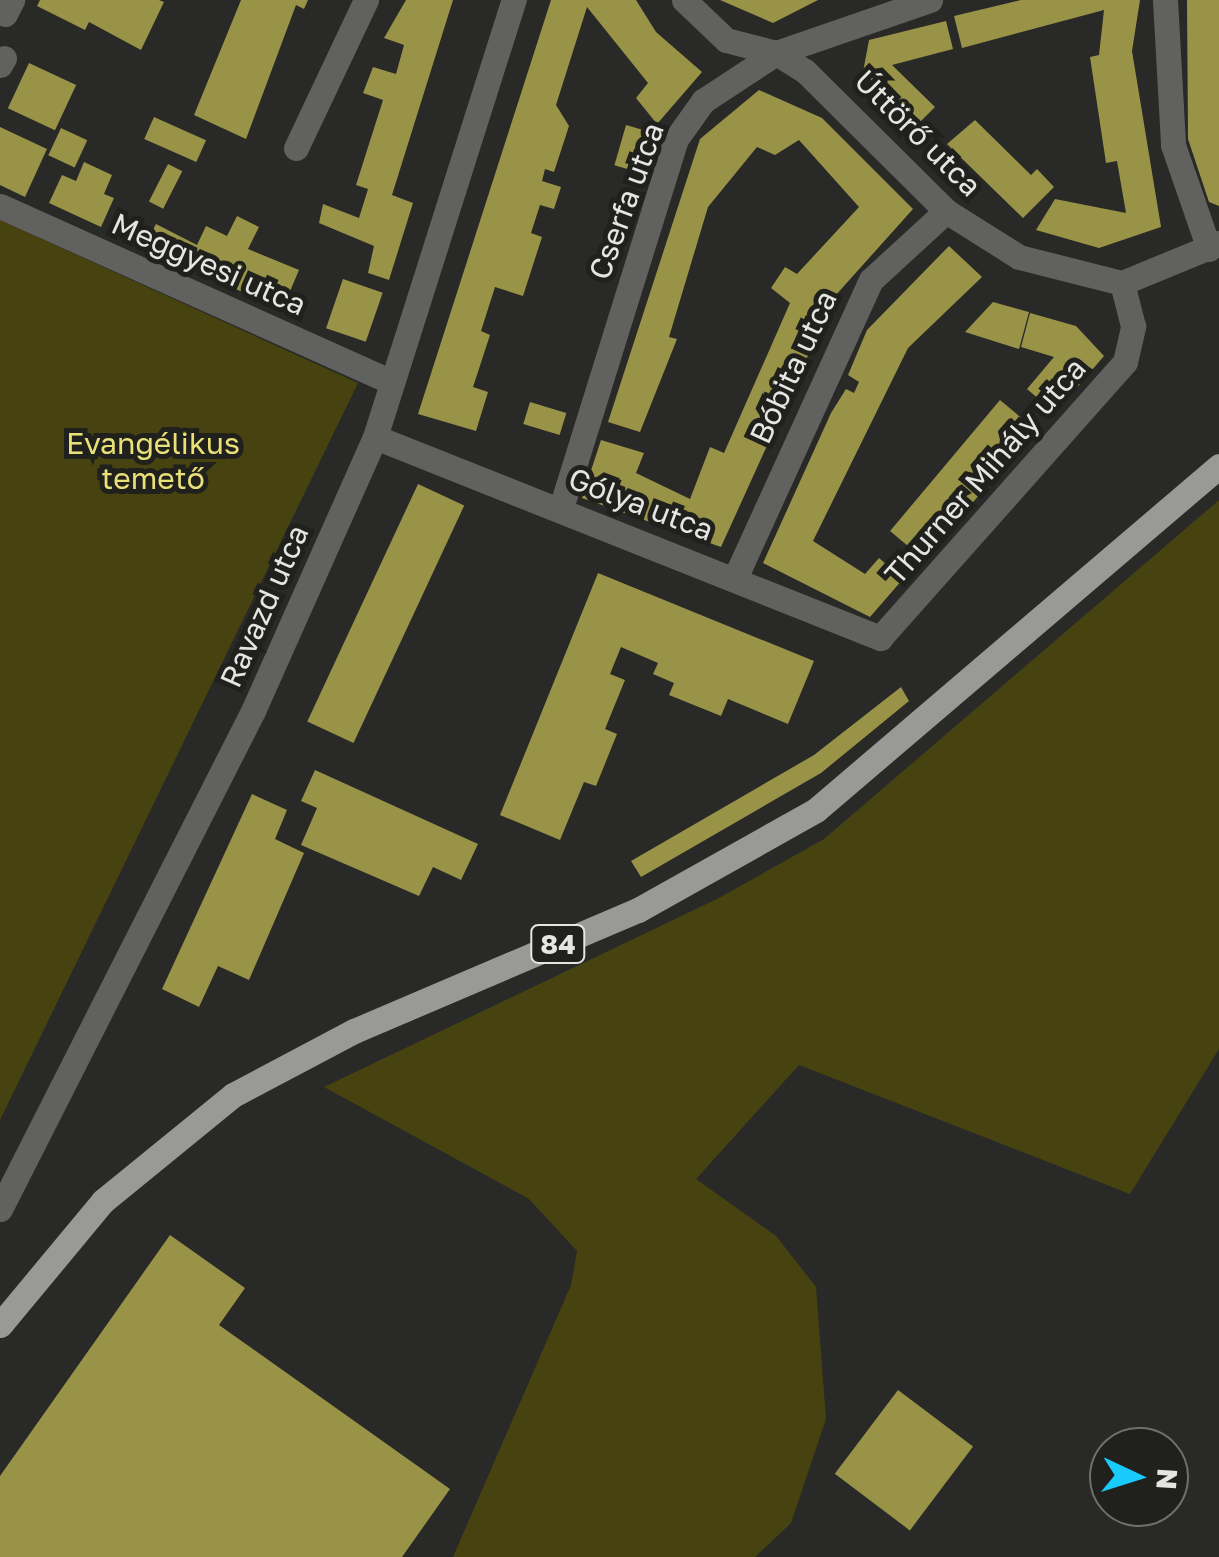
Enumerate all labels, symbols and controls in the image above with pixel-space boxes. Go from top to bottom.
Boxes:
street label: Úttörő utca [847,62,989,204]
street label: Cserfa utca [581,118,671,284]
street label: Meggyesi utca [106,205,312,323]
street label: Bóbita utca [742,285,844,449]
street label: Thurner Mihály utca [877,351,1093,591]
park label: Evangélikus temető [66,425,240,496]
street label: Gólya utca [564,460,718,548]
street label: Ravazd utca [212,519,316,693]
road number: 84 [528,921,588,967]
north arrow [1089,1427,1189,1527]
text: N [1150,1467,1185,1491]

